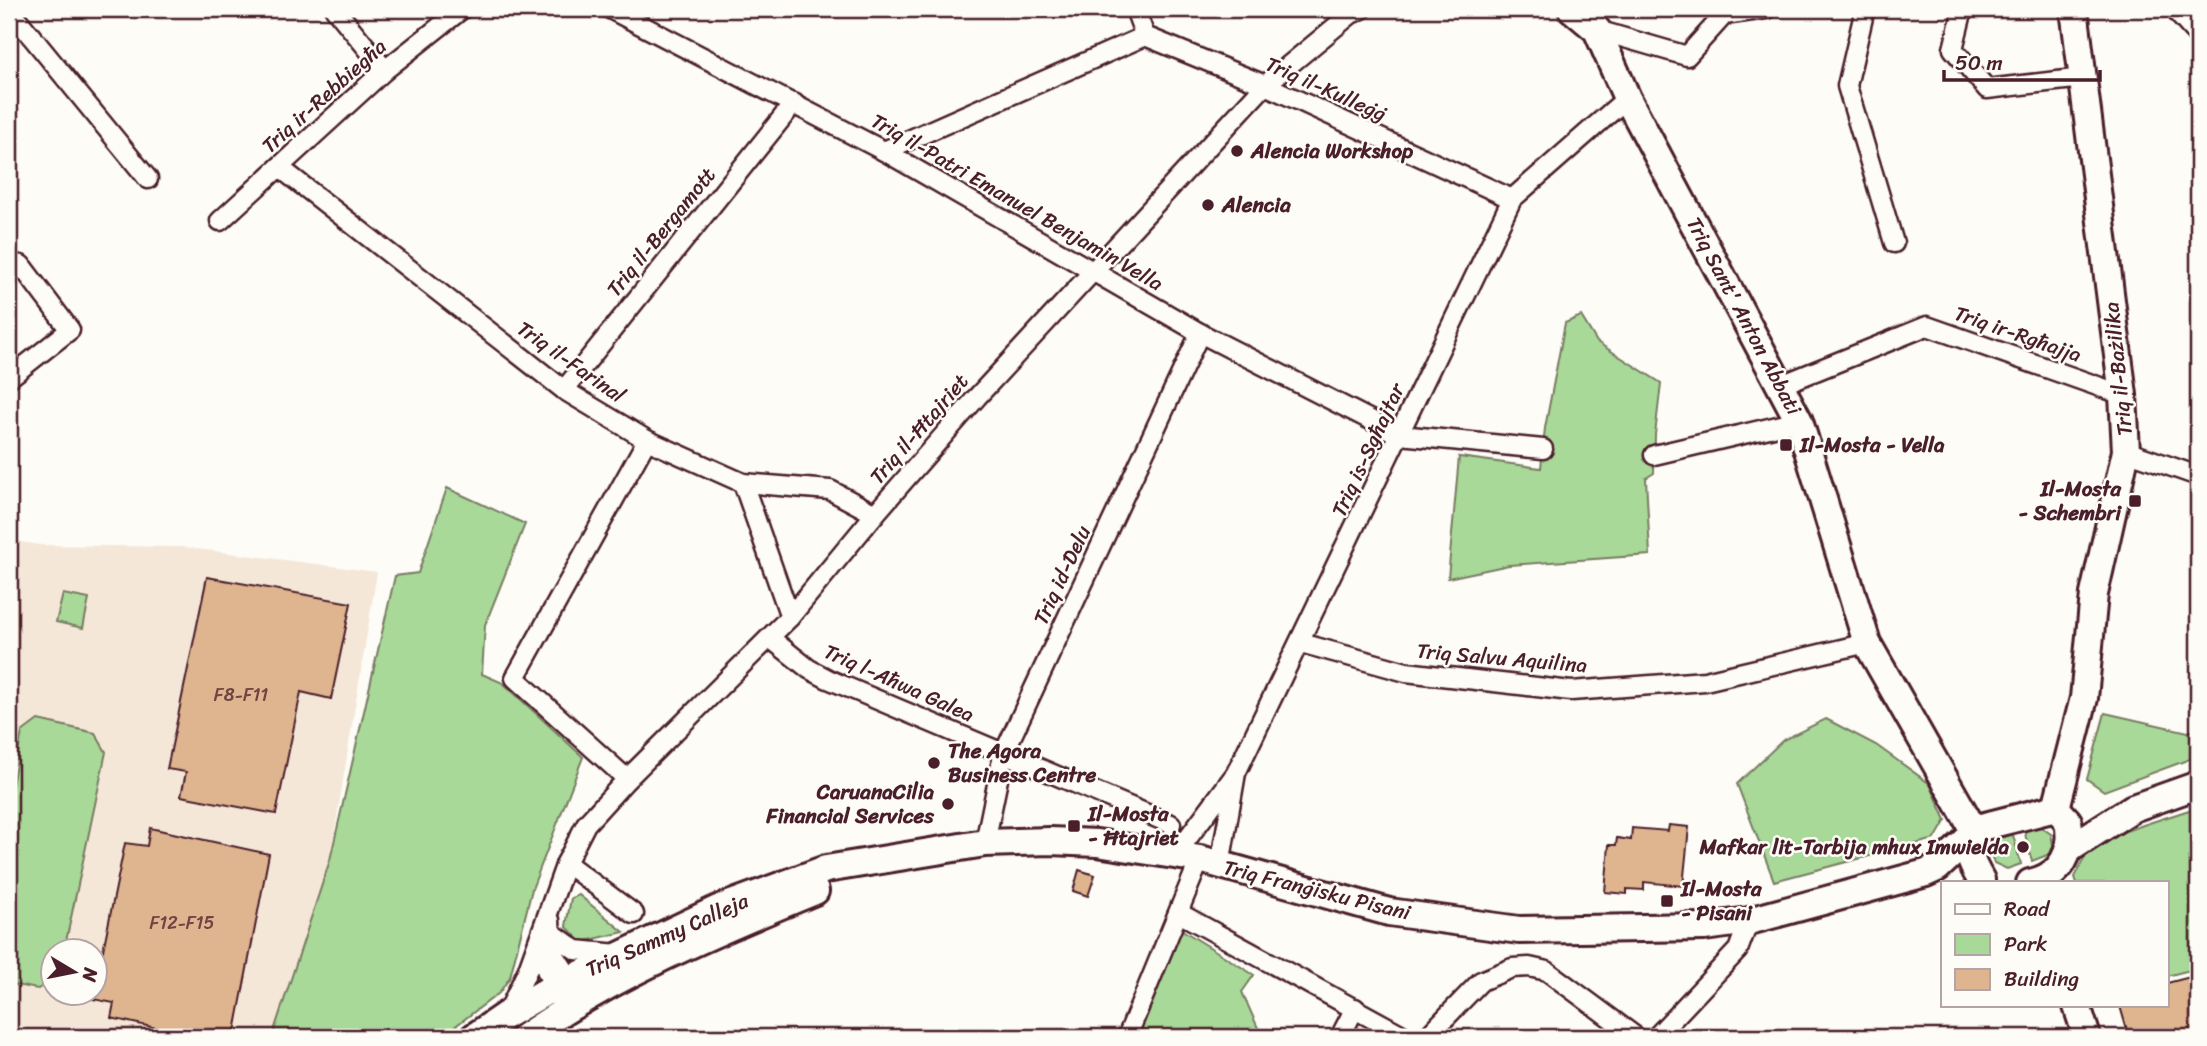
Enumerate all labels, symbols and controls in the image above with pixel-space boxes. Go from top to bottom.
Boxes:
street label: Triq ir-Rebbiegħa [252,29,396,163]
scale bar [1944,38,2100,82]
text: 50 m [1955,44,2003,82]
street label: Triq il-Kulleġġ [1259,45,1393,133]
street label: Triq il-Patri Emanuel Benjamin Vella [863,102,1171,302]
place label: Alencia Workshop [1250,132,1414,170]
marker: Alencia Workshop [1229,143,1245,159]
street label: Triq il-Bergamott [596,158,726,306]
place label: Alencia [1221,186,1291,224]
marker: Alencia [1200,197,1216,213]
street label: Triq Sant' Anton Abbati [1676,210,1813,423]
street label: Triq ir-Rgħajja [1949,294,2087,374]
street label: Triq il-Bażilika [2092,300,2144,438]
street label: Triq il-Farinal [509,310,634,414]
street label: Triq il-Ħtajriet [860,365,978,493]
street label: Triq is-Sgħajtar [1320,376,1416,523]
place label: Il-Mosta - Vella [1799,426,1945,464]
marker: Il-Mosta - Vella [1778,437,1794,453]
place label: Il-Mosta - Schembri [2018,470,2122,532]
marker: Il-Mosta - Schembri [2127,493,2143,509]
street label: Triq id-Delu [1022,518,1102,631]
street label: Triq Salvu Aquilina [1415,632,1589,684]
street label: Triq l-Aħwa Galea [818,633,981,733]
house number: F8-F11 [214,679,268,711]
place label: The Agora Business Centre [948,732,1096,794]
marker: The Agora Business Centre [926,755,942,771]
place label: CaruanaCilia Financial Services [765,773,934,835]
place label: Il-Mosta - Ħtajriet [1087,795,1179,857]
marker: CaruanaCilia Financial Services [940,796,956,812]
marker: Il-Mosta - Ħtajriet [1066,818,1082,834]
place label: Mafkar lit-Tarbija mhux Imwielda [1698,828,2009,866]
marker: Mafkar lit-Tarbija mhux Imwielda [2015,839,2031,855]
street label: Triq Franġisku Pisani [1219,848,1416,932]
place label: Il-Mosta - Pisani [1680,870,1763,932]
legend [1941,881,2168,1007]
street label: Triq Sammy Calleja [579,882,755,988]
text: Road [2004,890,2051,928]
marker: Il-Mosta - Pisani [1659,893,1675,909]
house number: F12-F15 [150,907,214,939]
text: Park [2004,925,2047,963]
north arrow [38,937,108,1007]
text: Building [2004,960,2080,998]
text: N [73,965,108,985]

